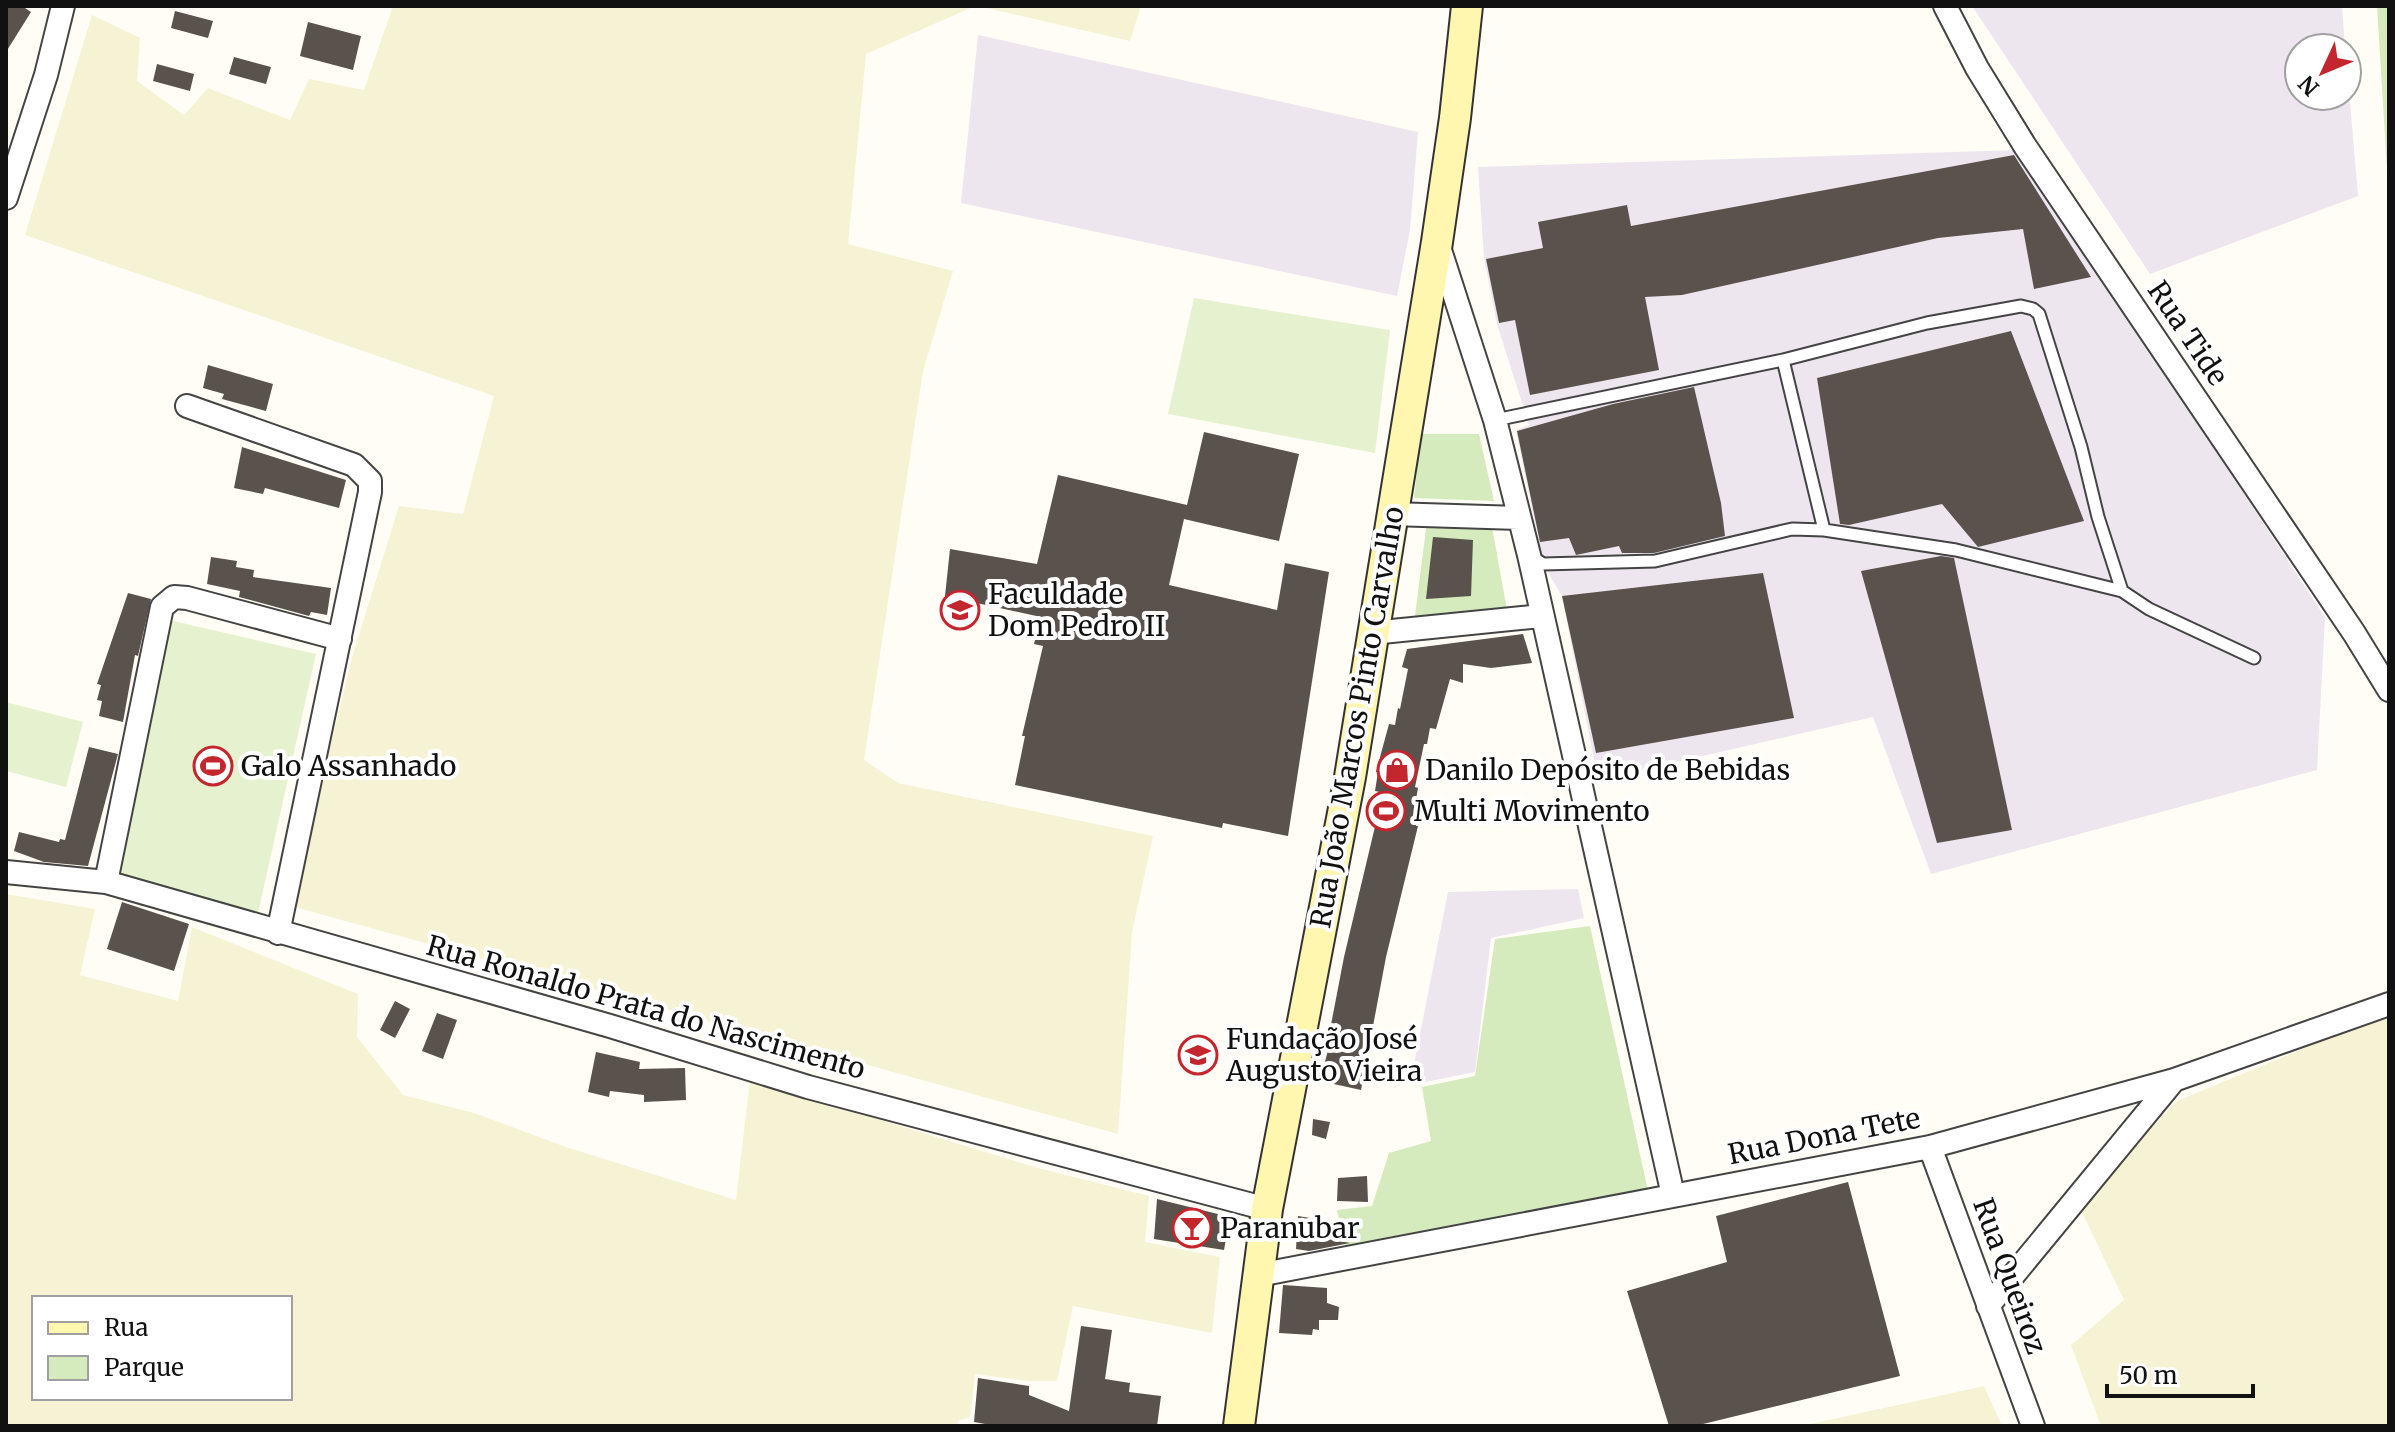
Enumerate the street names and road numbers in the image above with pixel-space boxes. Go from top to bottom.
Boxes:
street label: Rua Tide [2140,274,2236,392]
street label: Rua João Marcos Pinto Carvalho [1302,503,1412,931]
street label: Rua Ronaldo Prata do Nascimento [423,927,869,1087]
street label: Rua Dona Tete [1725,1100,1923,1172]
street label: Rua Queiroz [1965,1193,2055,1359]

